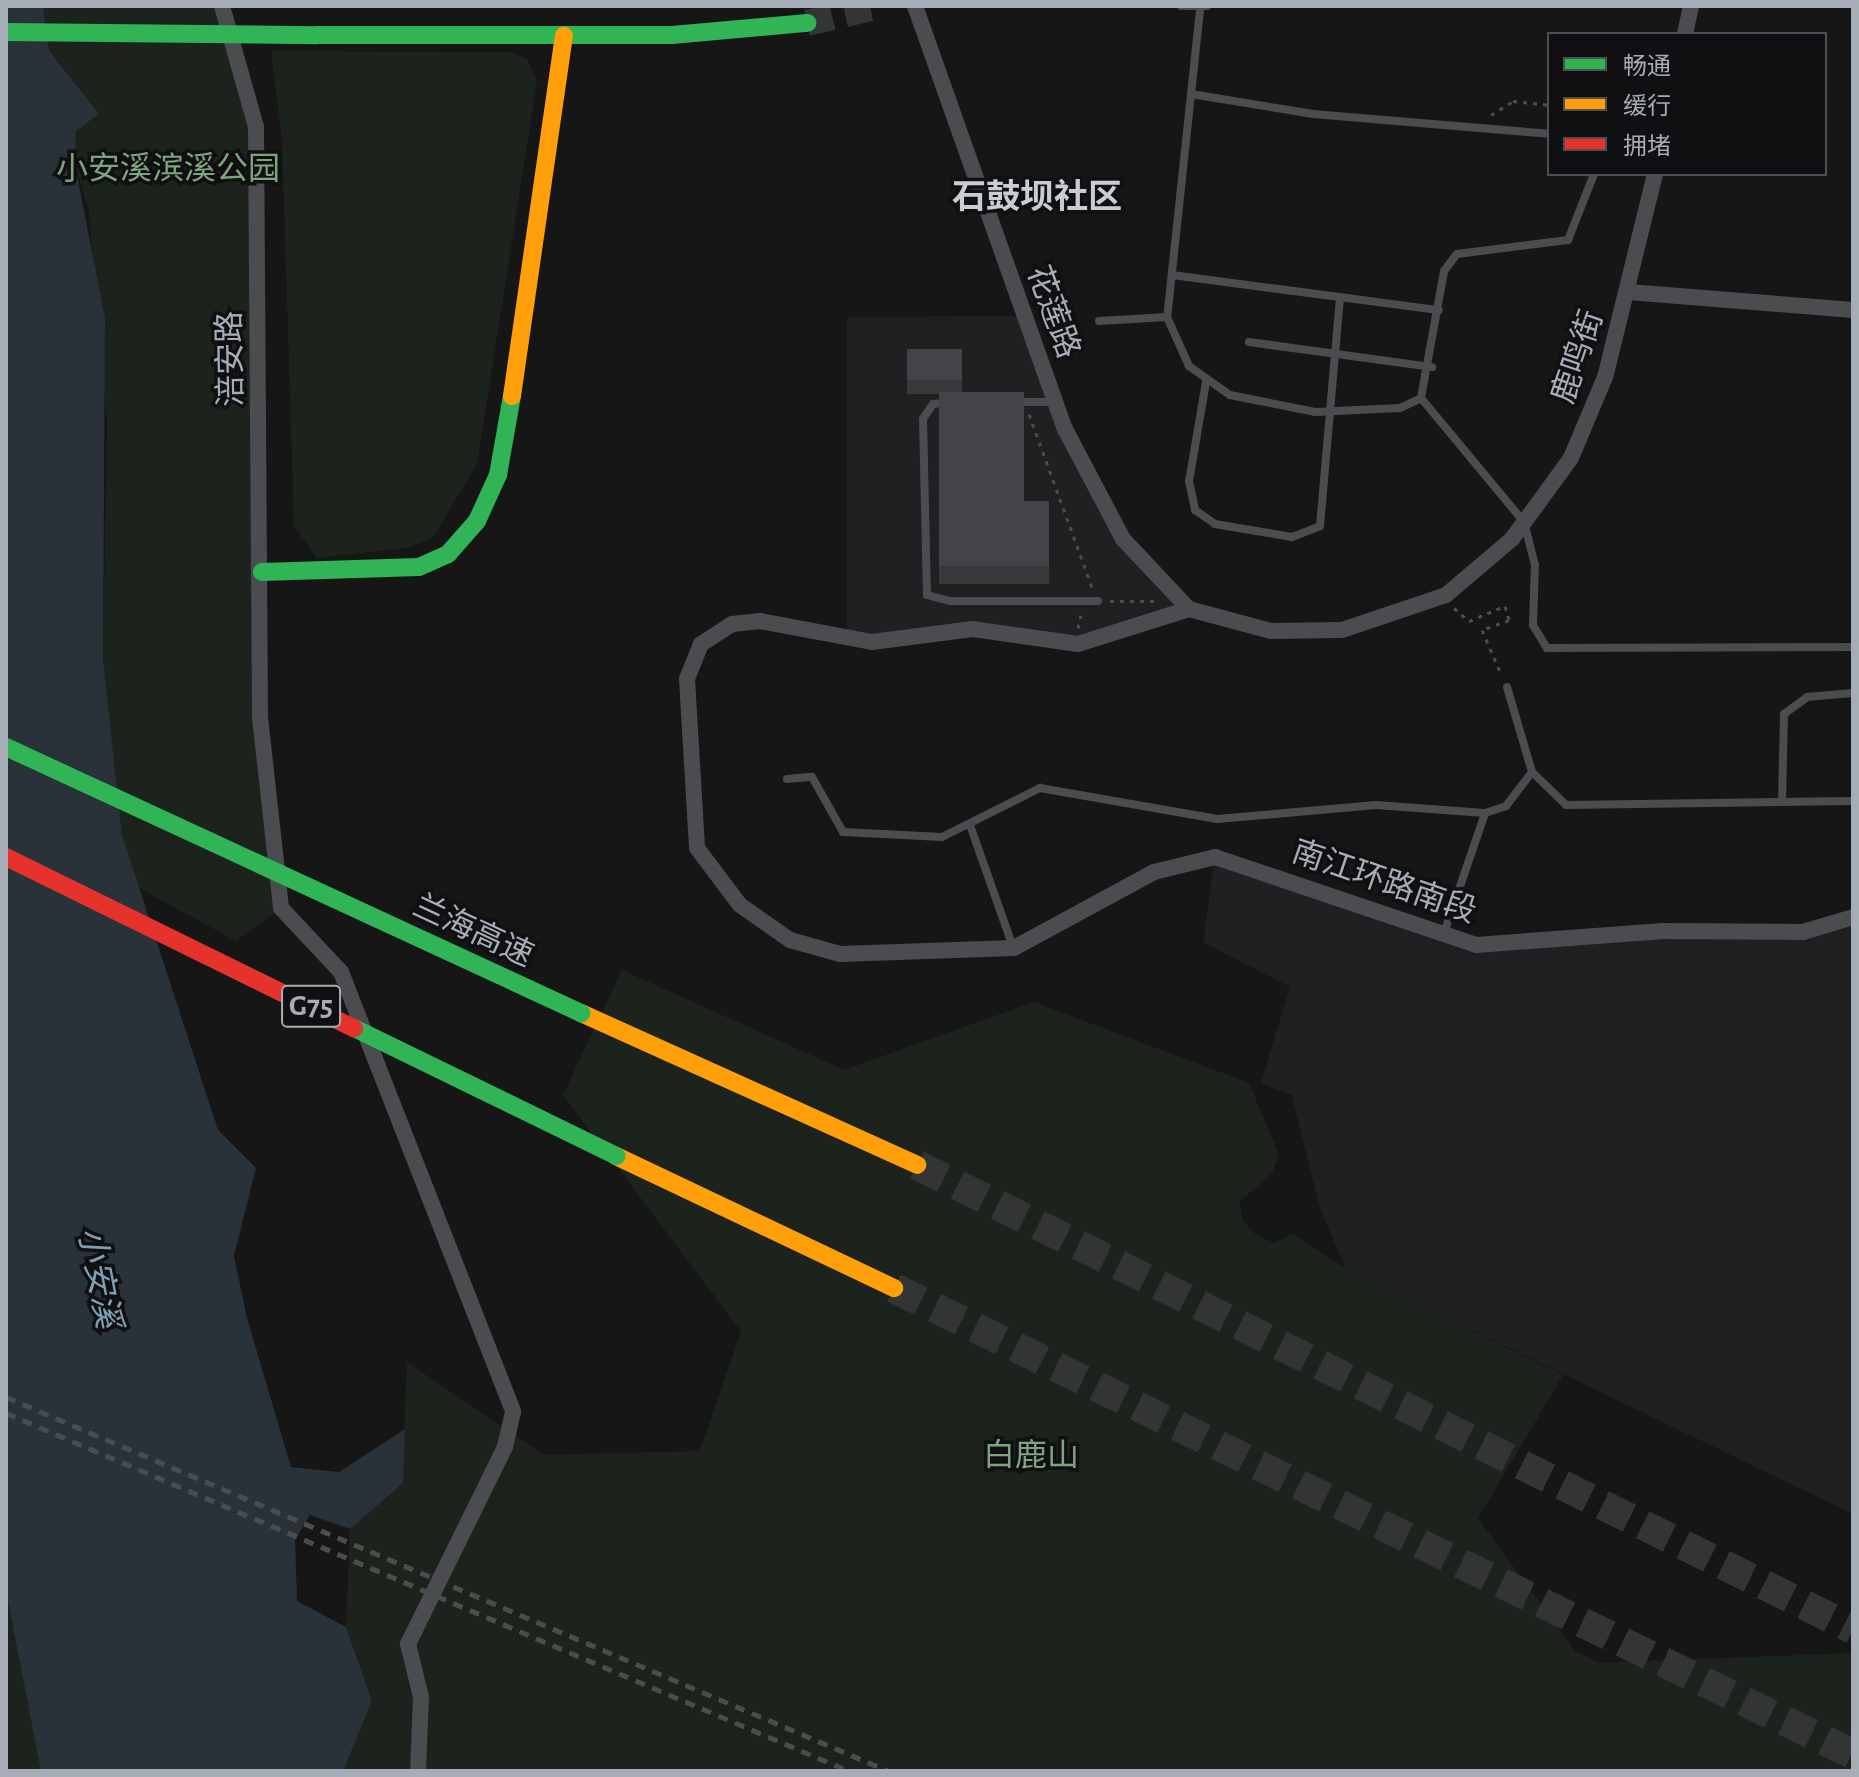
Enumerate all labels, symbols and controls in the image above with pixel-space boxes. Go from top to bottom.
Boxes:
legend [1547,32,1827,176]
text: 畅通 [1623,55,1671,79]
text: 缓行 [1623,95,1671,119]
text: 拥堵 [1623,135,1671,159]
park label: 小安溪滨溪公园 [56,150,280,188]
district label: 石鼓坝社区 [952,179,1122,219]
street label: 花莲路 [1019,260,1087,364]
street label: 鹿鸣街 [1544,305,1612,409]
street label: 涪安路 [211,311,251,407]
street label: 南江环路南段 [1287,833,1481,931]
street label: 兰海高速 [407,887,539,975]
road number: G75 [281,980,341,1032]
water label: 小安溪 [68,1224,128,1332]
park label: 白鹿山 [983,1437,1079,1475]

